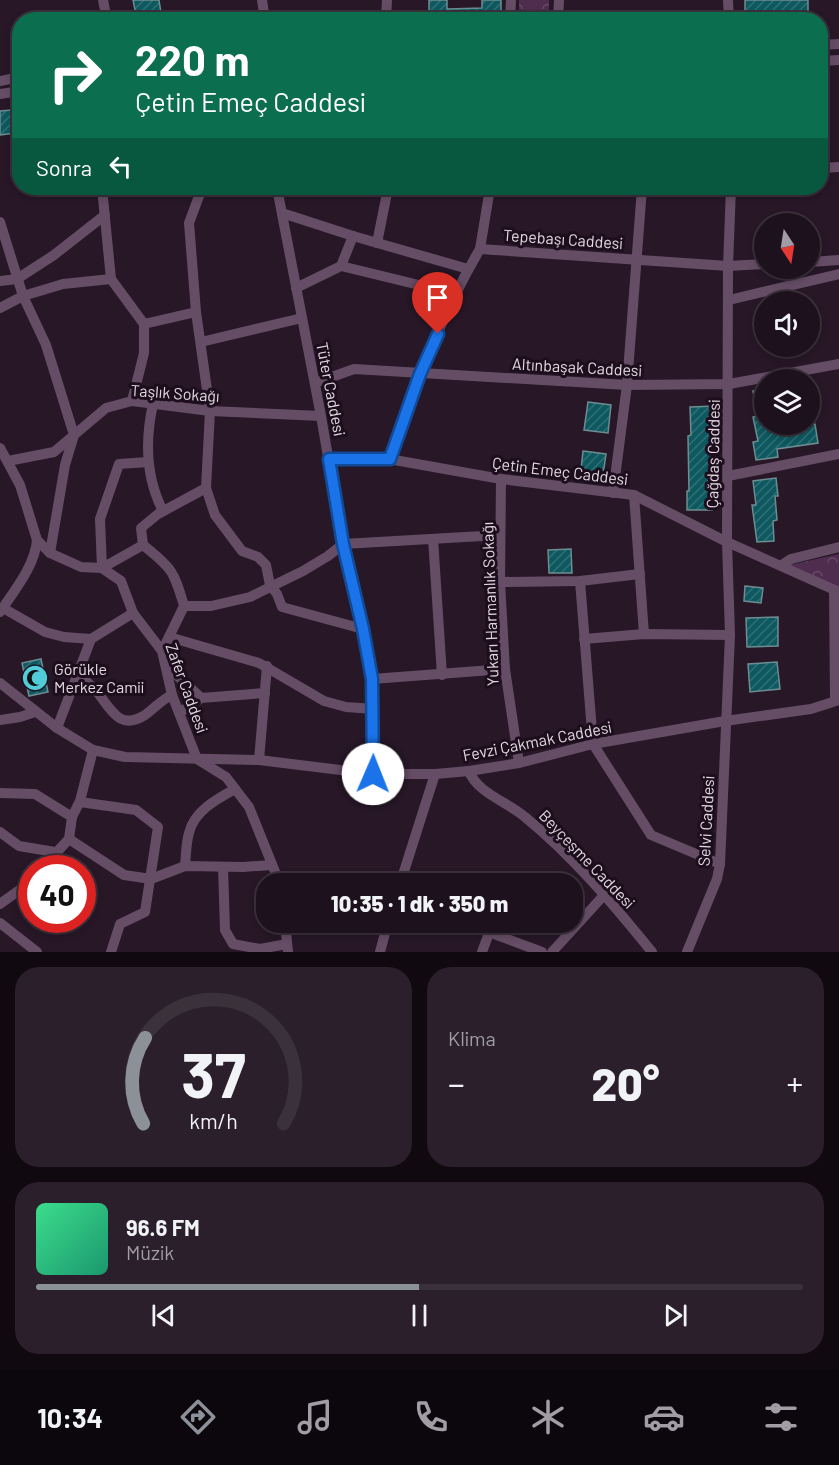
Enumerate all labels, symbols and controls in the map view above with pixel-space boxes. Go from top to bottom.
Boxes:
text: 220 m [135,34,249,84]
icon: right [36,36,114,114]
text: Çetin Emeç Caddesi [135,85,366,117]
icon: left [104,150,137,183]
text: Sonra [36,154,92,180]
north arrow [754,213,820,279]
map controls [754,213,820,435]
street label: Tepebaşı Caddesi [503,225,623,252]
pin [412,272,463,334]
icon: arrive [421,281,454,314]
button: sound [754,291,820,357]
street label: Tüter Caddesi [313,341,350,437]
street label: Altınbaşak Caddesi [512,354,642,379]
button: layers [754,369,820,435]
street label: Taşlık Sokağı [130,380,220,405]
street label: Çağdaş Caddesi [702,399,723,509]
street label: Çetin Emeç Caddesi [491,453,629,488]
street label: Yukarı Harmanlık Sokağı [477,521,502,687]
street label: Zafer Caddesi [162,640,212,735]
place label: Görükle Merkez Camii [54,659,144,696]
mosque icon: Görükle Merkez Camii [20,663,50,693]
street label: Fevzi Çakmak Caddesi [461,717,613,764]
position arrow [341,742,405,806]
street label: Selvi Caddesi [694,775,717,867]
street label: Beyçeşme Caddesi [536,805,639,912]
speed limit sign: 40 [18,855,96,933]
text: 10:35 · 1 dk · 350 m [331,890,508,916]
text: Klima [448,1026,496,1050]
text: 37 [181,1036,246,1110]
text: 20° [591,1056,660,1110]
text: − [448,1063,465,1103]
text: + [787,1063,803,1103]
text: km/h [189,1108,238,1133]
text: 96.6 FM [126,1214,200,1240]
text: Müzik [126,1240,174,1264]
icon: previous [147,1299,180,1332]
icon: pause [403,1299,436,1332]
icon: next [659,1299,692,1332]
icon: directions [177,1396,219,1438]
icon: music [294,1396,336,1438]
icon: phone [410,1396,452,1438]
icon: climate [527,1396,569,1438]
icon: car [643,1396,685,1438]
icon: filters [760,1396,802,1438]
text: 10:34 [37,1401,103,1433]

